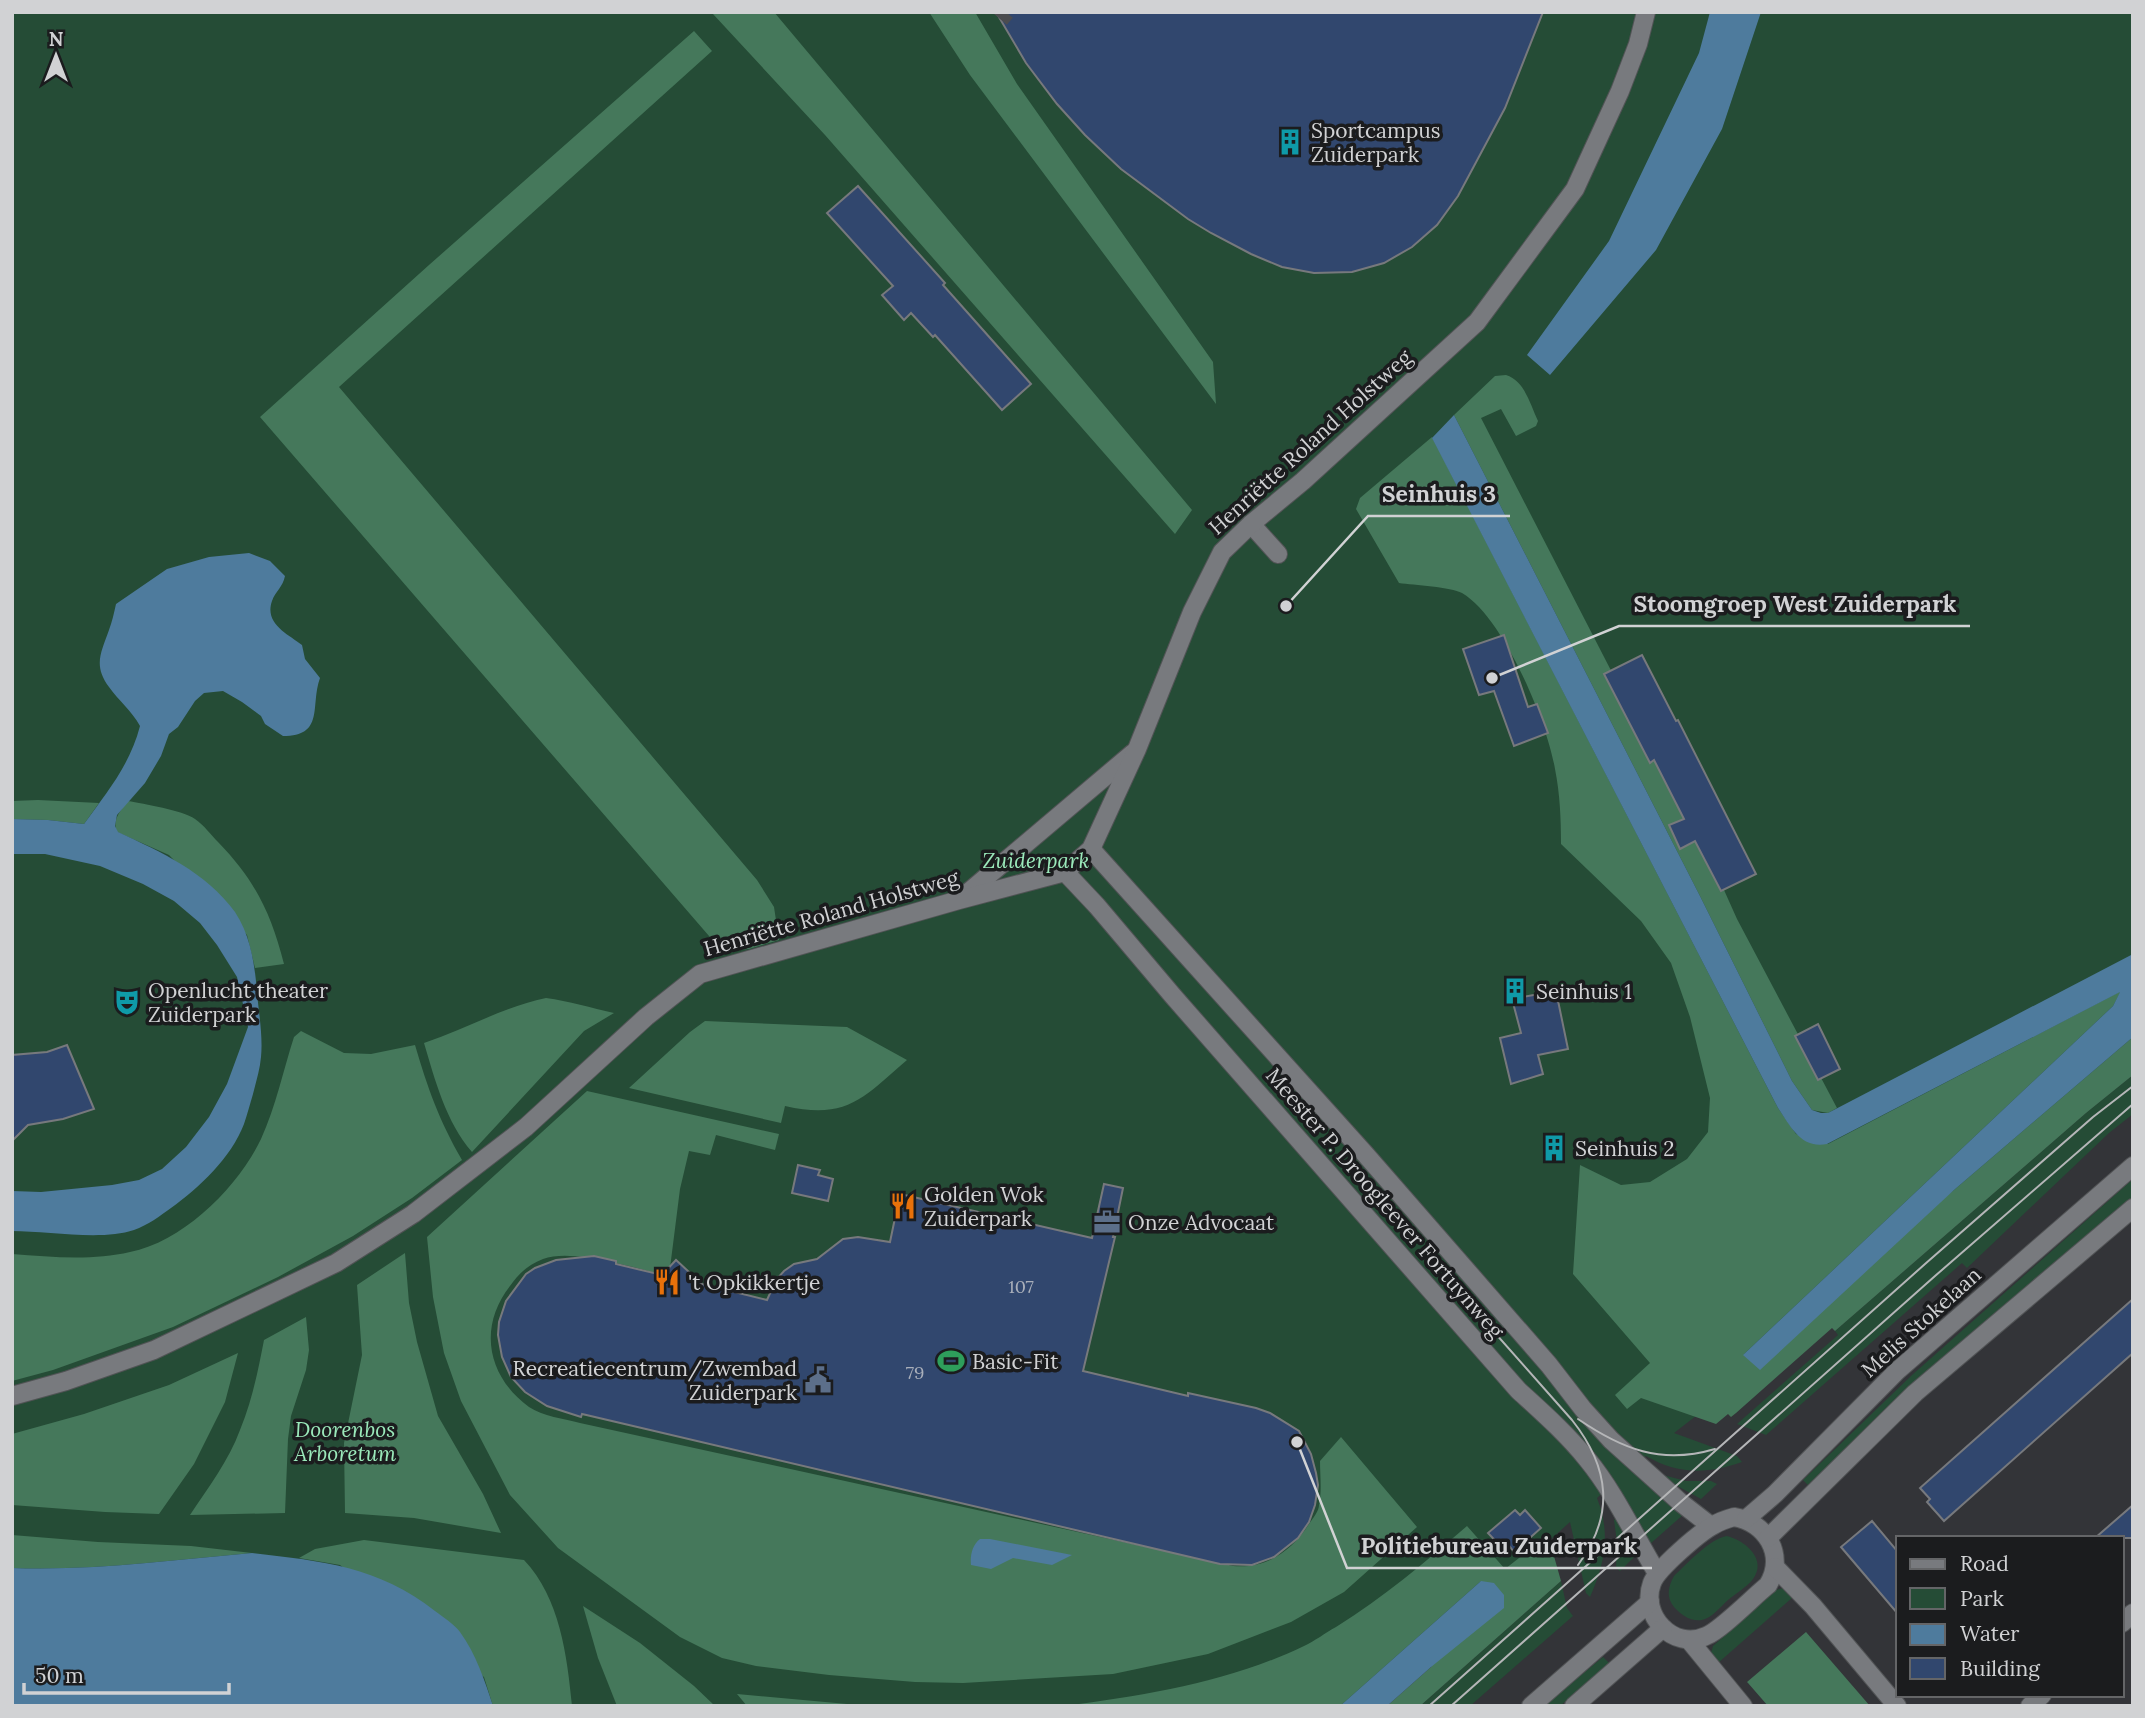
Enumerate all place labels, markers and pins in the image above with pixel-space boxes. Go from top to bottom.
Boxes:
place label: Sportcampus Zuiderpark [1311,117,1441,168]
building icon: Sportcampus Zuiderpark [1275,127,1305,157]
callout: Seinhuis 3 [1368,472,1510,516]
callout: Stoomgroep West Zuiderpark [1619,582,1970,626]
building icon: Seinhuis 1 [1500,976,1530,1006]
place label: Openlucht theater Zuiderpark [148,977,328,1028]
place label: Seinhuis 1 [1536,978,1632,1005]
theatre icon: Openlucht theater Zuiderpark [112,987,142,1017]
building icon: Seinhuis 2 [1539,1133,1569,1163]
place label: Seinhuis 2 [1575,1135,1674,1162]
place label: Golden Wok Zuiderpark [924,1181,1045,1232]
restaurant icon: Golden Wok Zuiderpark [888,1191,918,1221]
office icon: Onze Advocaat [1092,1207,1122,1237]
place label: Onze Advocaat [1128,1209,1275,1236]
restaurant icon: 't Opkikkertje [652,1267,682,1297]
place label: 't Opkikkertje [688,1269,820,1296]
sports icon: Basic-Fit [936,1346,966,1376]
place label: Basic-Fit [972,1348,1059,1375]
place label: Recreatiecentrum/Zwembad Zuiderpark [513,1355,798,1406]
public building icon: Recreatiecentrum/Zwembad Zuiderpark [803,1365,833,1395]
callout: Politiebureau Zuiderpark [1347,1524,1652,1568]

